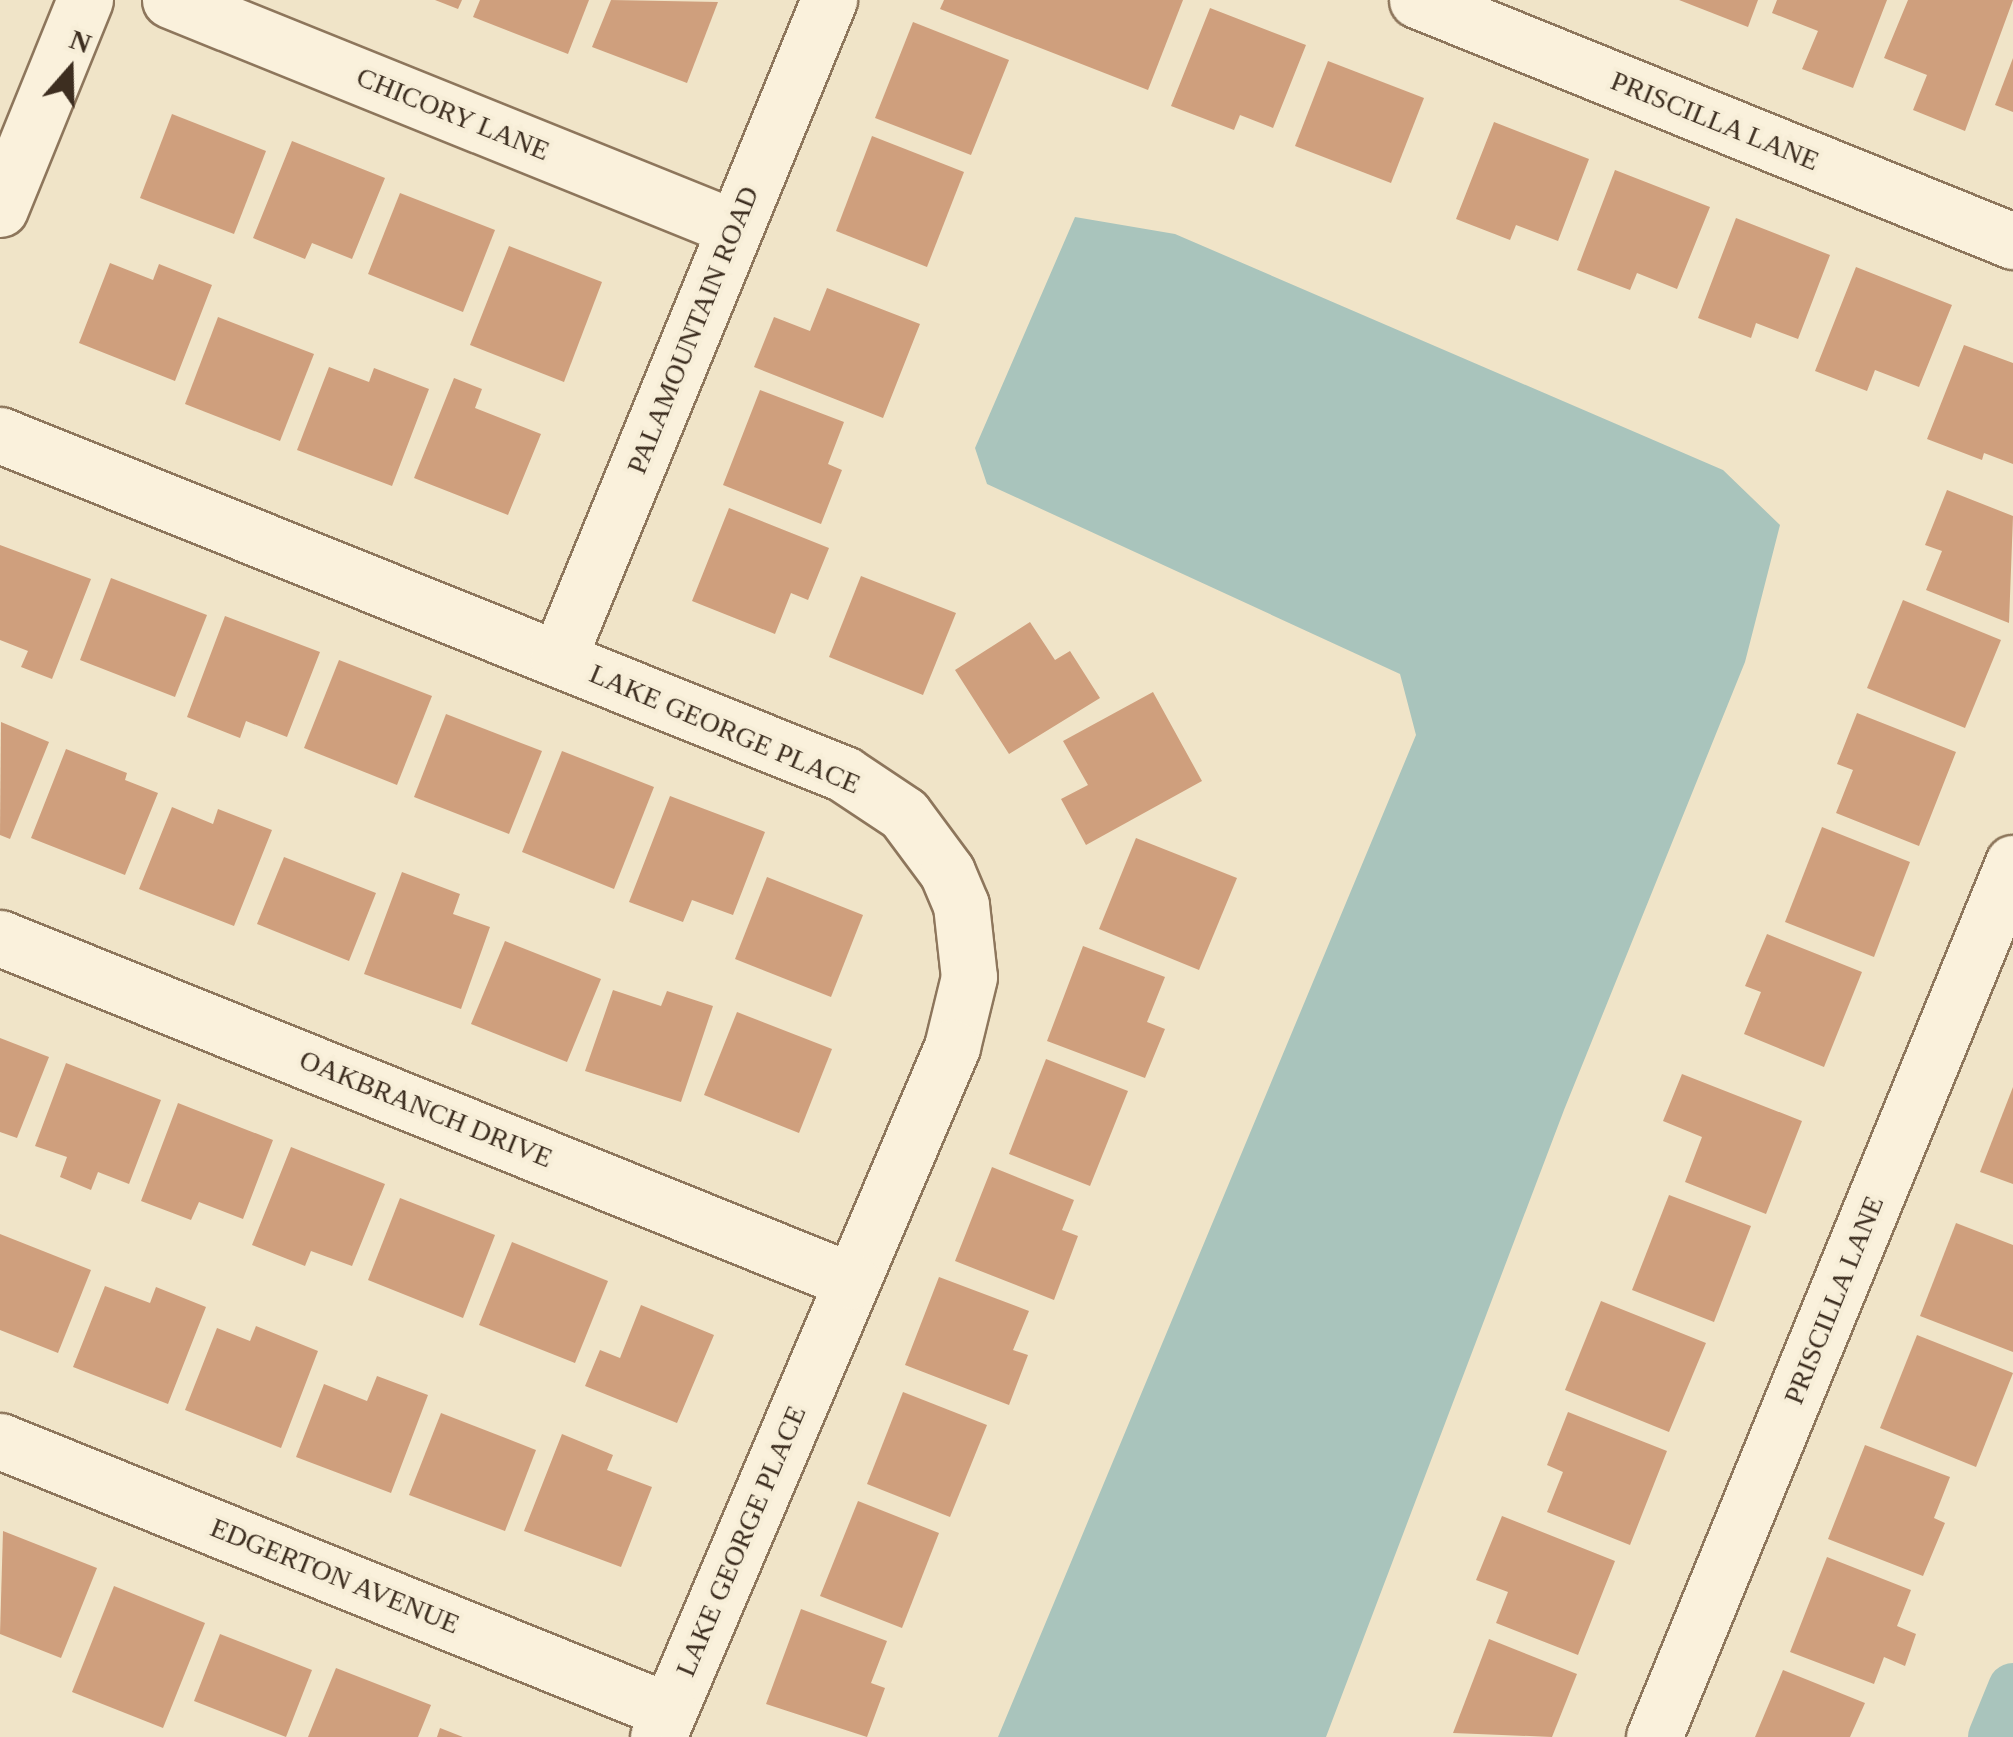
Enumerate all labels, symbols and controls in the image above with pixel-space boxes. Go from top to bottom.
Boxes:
north arrow [20,20,120,120]
text: N [66,23,95,59]
street label: CHICORY LANE [351,60,555,168]
street label: PRISCILLA LANE [1605,64,1825,178]
street label: PALAMOUNTAIN ROAD [620,181,766,479]
street label: LAKE GEORGE PLACE [585,657,865,801]
street label: OAKBRANCH DRIVE [295,1043,557,1175]
street label: PRISCILLA LANE [1777,1190,1891,1410]
street label: LAKE GEORGE PLACE [669,1401,813,1681]
street label: EDGERTON AVENUE [205,1510,465,1642]

